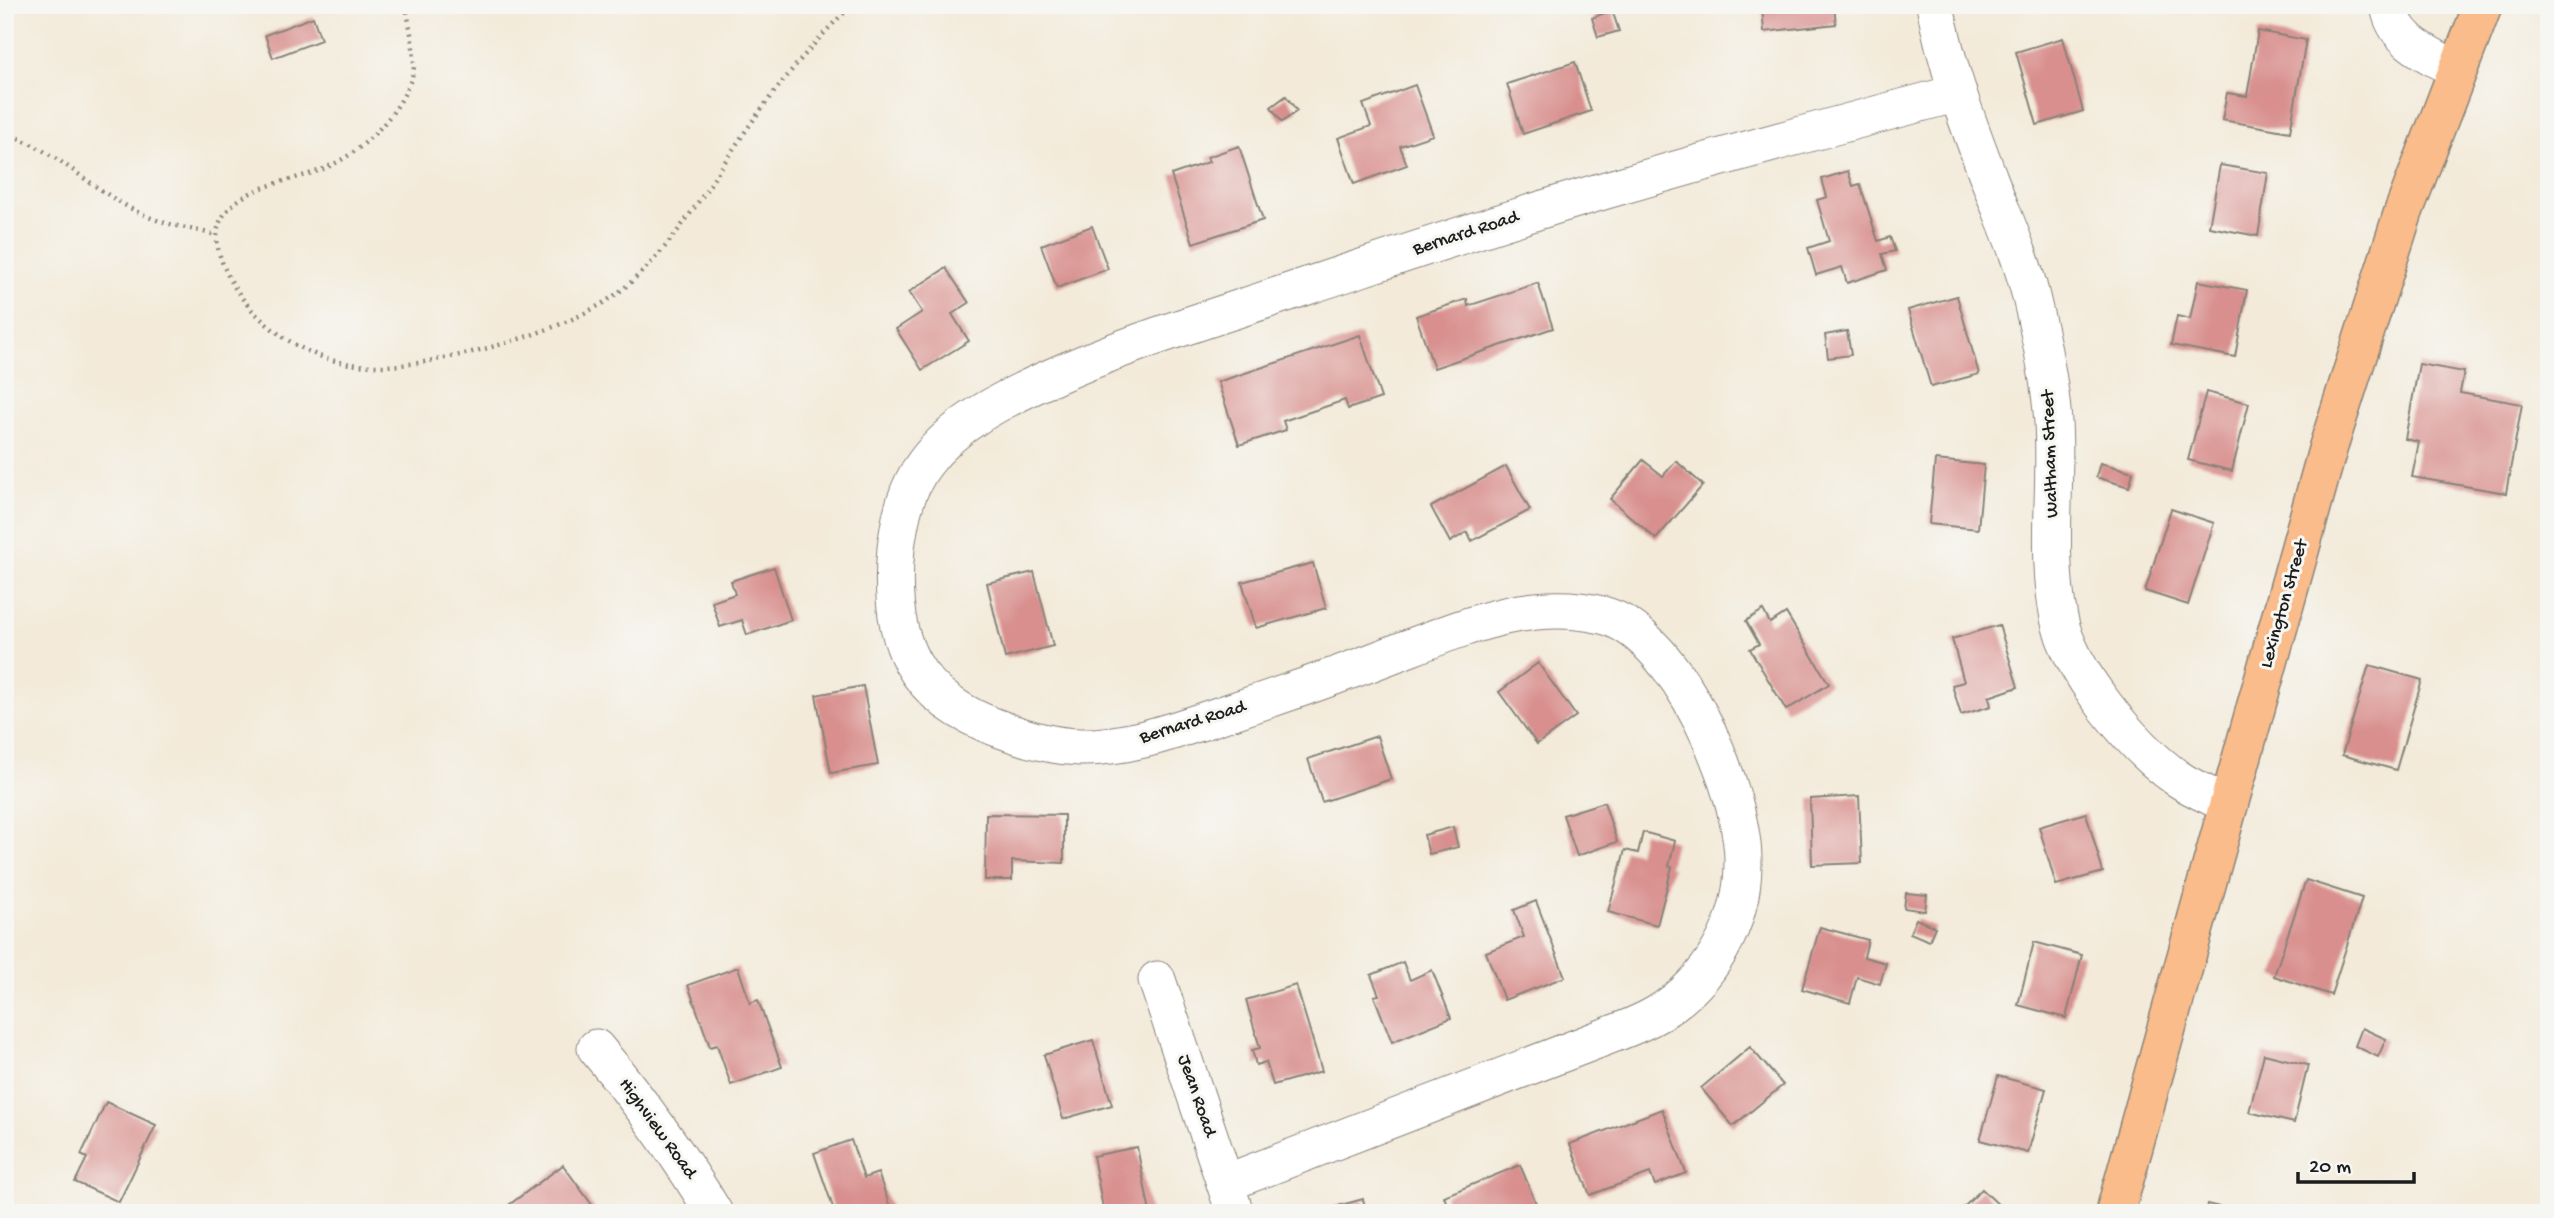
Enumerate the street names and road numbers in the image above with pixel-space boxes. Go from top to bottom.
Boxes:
street label: Bernard Road [1409,206,1523,262]
street label: Waltham Street [2037,387,2065,518]
street label: Lexington Street [2256,535,2315,671]
street label: Bernard Road [1136,695,1251,750]
street label: Jean Road [1171,1052,1221,1142]
street label: Highview Road [613,1074,702,1185]

